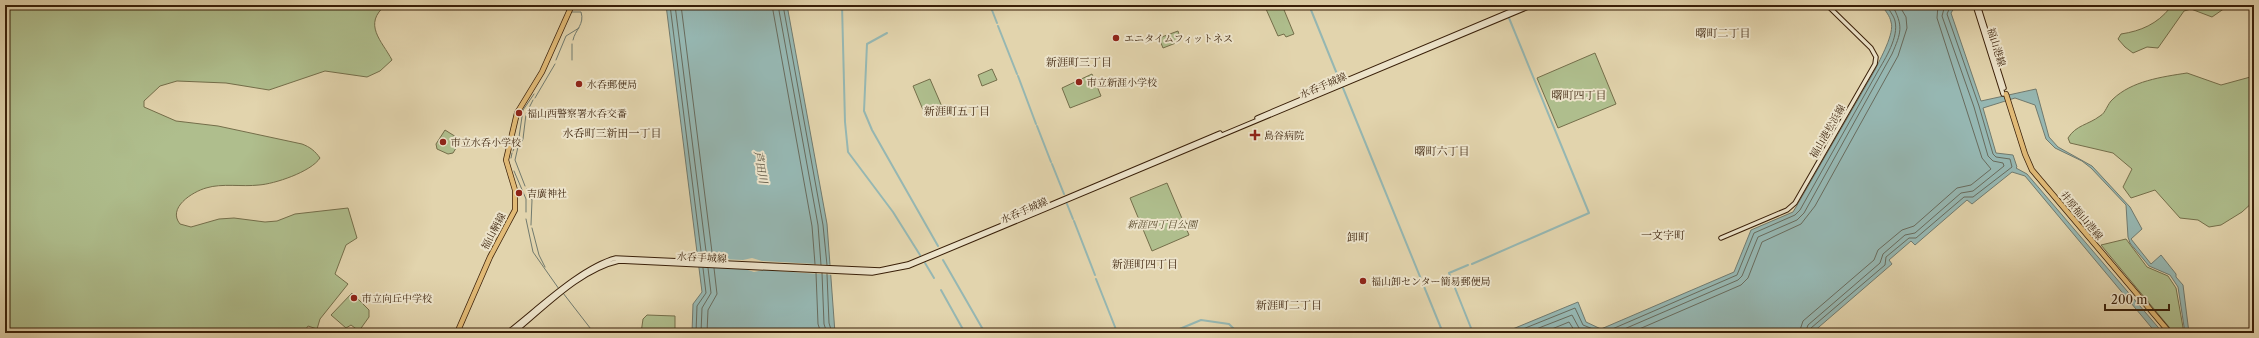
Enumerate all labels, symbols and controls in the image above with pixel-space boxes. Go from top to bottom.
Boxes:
district label: 曙町二丁目 [1696,26,1751,40]
street label: 福山港線 [1984,26,2009,68]
place label: エニタイムフィットネス [1124,32,1233,45]
marker: エニタイムフィットネス [1111,33,1121,43]
district label: 新涯町三丁目 [1046,55,1112,69]
street label: 水呑手城線 [1298,70,1349,101]
place label: 市立新涯小学校 [1087,76,1157,89]
marker: 市立新涯小学校 [1074,77,1084,87]
place label: 水呑郵便局 [587,78,637,91]
marker: 水呑郵便局 [574,79,584,89]
district label: 曙町四丁目 [1552,88,1607,102]
street label: 福山港松浜線 [1807,102,1848,160]
district label: 新涯町五丁目 [924,104,990,118]
place label: 福山西警察署水呑交番 [527,107,627,120]
marker: 福山西警察署水呑交番 [514,108,524,118]
district label: 水呑町三新田一丁目 [563,126,662,140]
marker: 島谷病院 [1249,129,1261,141]
place label: 島谷病院 [1264,129,1304,142]
place label: 市立水呑小学校 [451,136,521,149]
marker: 市立水呑小学校 [438,137,448,147]
district label: 曙町六丁目 [1415,144,1470,158]
water label: 芦田川 [751,150,771,185]
place label: 吉廣神社 [527,187,567,200]
marker: 吉廣神社 [514,188,524,198]
street label: 井原福山港線 [2057,188,2106,242]
street label: 水呑手城線 [999,195,1050,226]
street label: 福山鞆線 [478,211,509,252]
park label: 新涯四丁目公園 [1127,218,1199,231]
district label: 一文字町 [1641,228,1685,242]
district label: 卸町 [1347,230,1369,244]
street label: 水呑手城線 [677,250,727,265]
district label: 新涯町四丁目 [1112,257,1178,271]
place label: 福山卸センター簡易郵便局 [1371,275,1491,288]
marker: 福山卸センター簡易郵便局 [1358,276,1368,286]
scale bar [2105,286,2169,312]
place label: 市立向丘中学校 [362,292,432,305]
text: 200 m [2111,292,2148,307]
marker: 市立向丘中学校 [349,293,359,303]
district label: 新涯町二丁目 [1256,298,1322,312]

